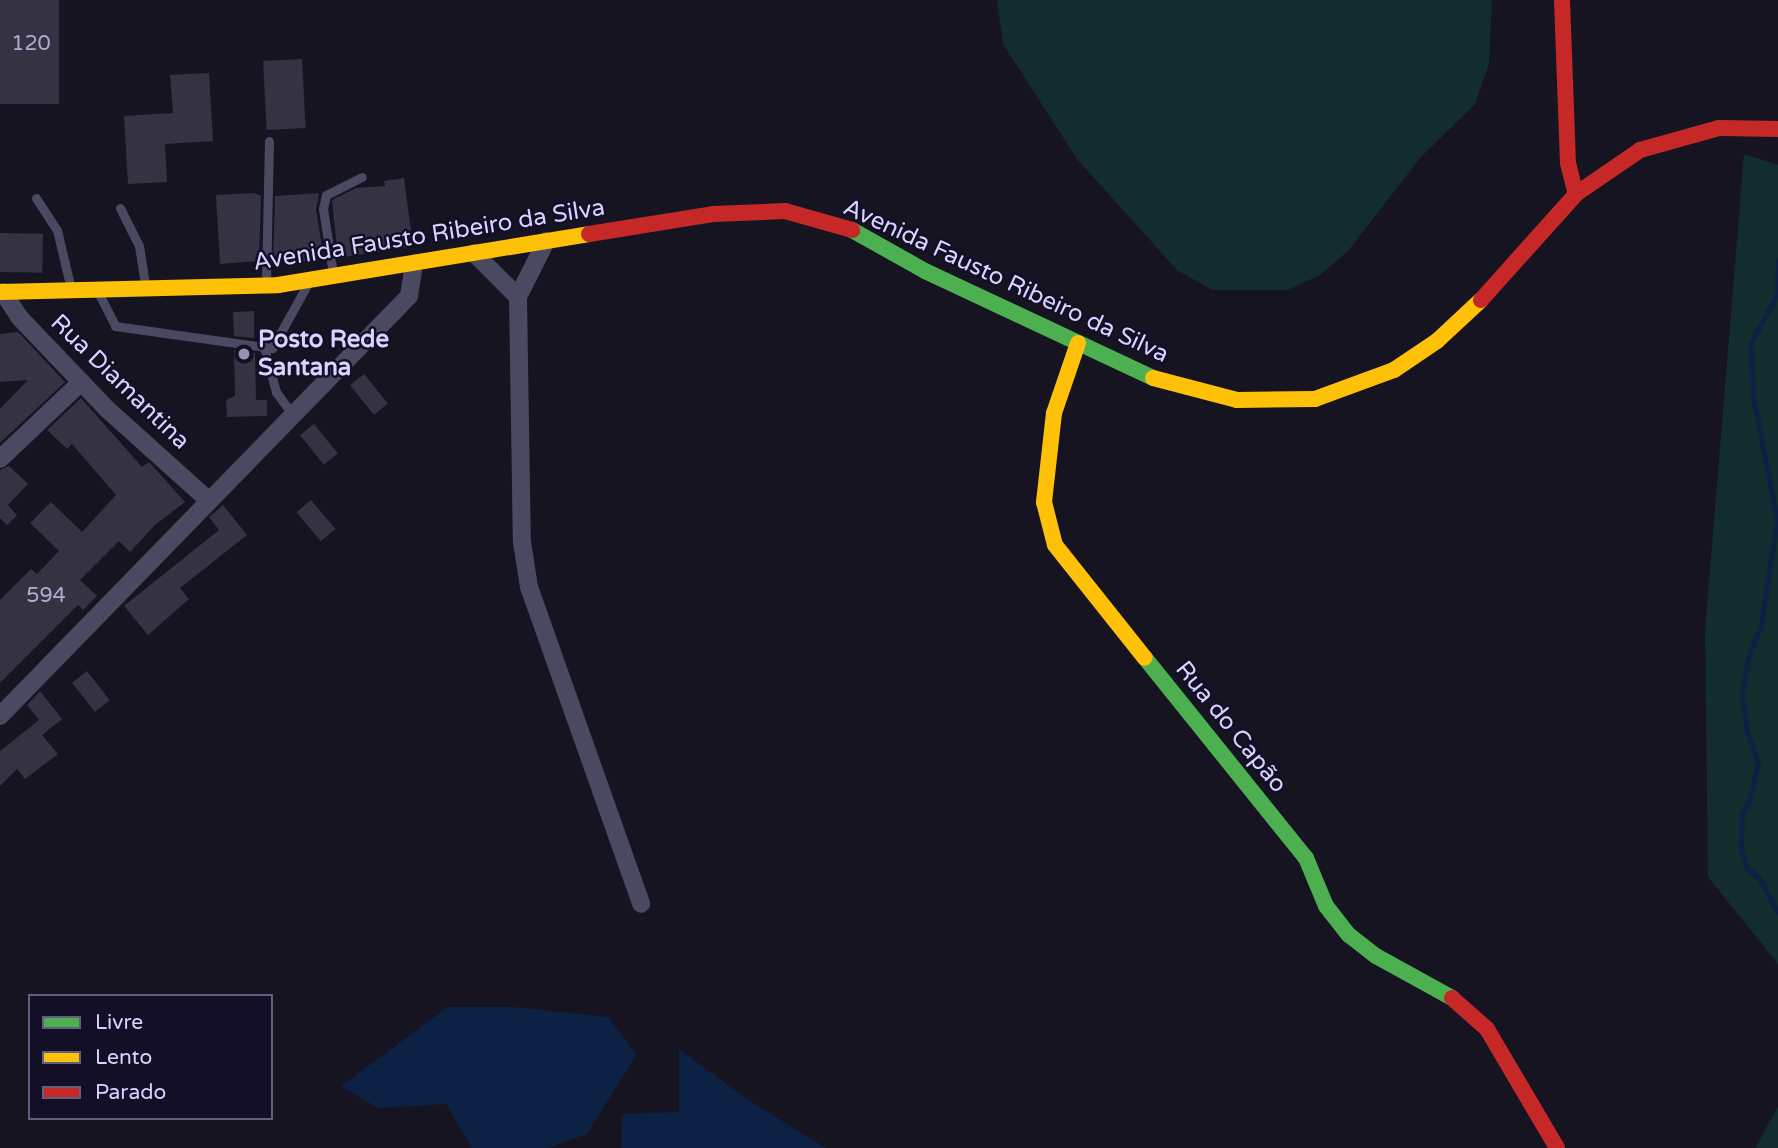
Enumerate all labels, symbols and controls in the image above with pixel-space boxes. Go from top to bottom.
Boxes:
house number: 120 [11,31,51,57]
street label: Avenida Fausto Ribeiro da Silva [251,193,607,277]
street label: Avenida Fausto Ribeiro da Silva [839,193,1173,369]
street label: Rua Diamantina [45,309,195,455]
place label: Posto Rede Santana [258,326,389,382]
marker: Posto Rede Santana [236,346,252,362]
house number: 594 [26,583,66,609]
street label: Rua do Capão [1169,655,1293,799]
legend [28,994,273,1120]
text: Livre [95,1010,143,1035]
text: Lento [95,1045,152,1070]
text: Parado [95,1080,166,1105]

